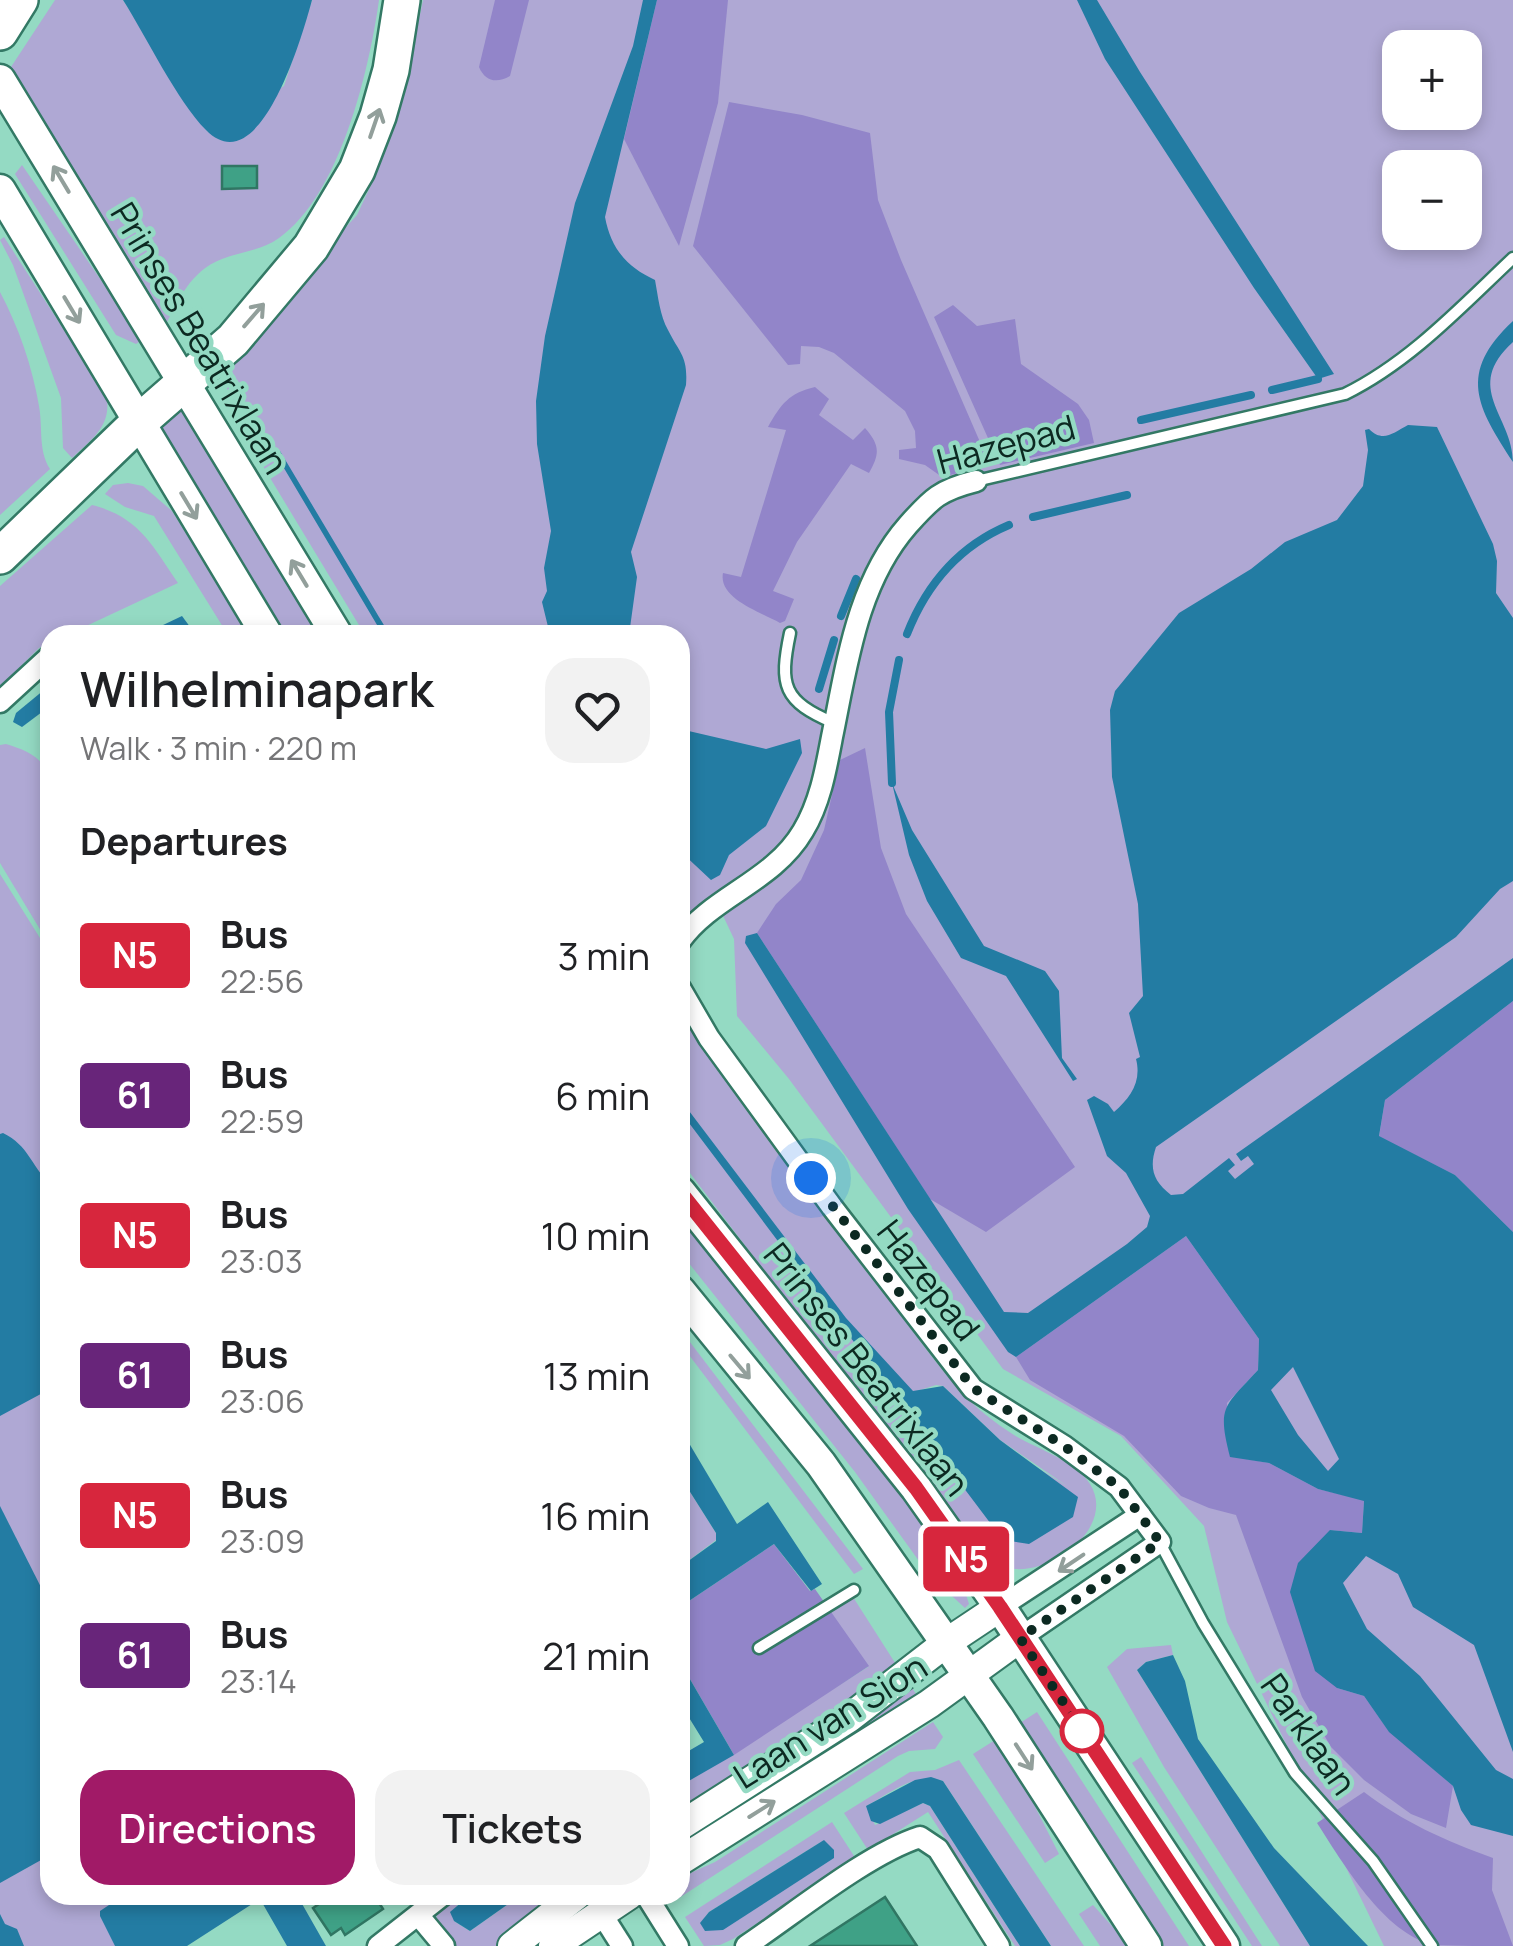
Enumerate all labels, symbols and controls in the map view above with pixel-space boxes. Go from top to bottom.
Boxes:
map controls [1382,30,1482,250]
button: + [1382,30,1482,130]
one-way arrow [367,108,385,139]
button: − [1382,150,1482,250]
one-way arrow [51,165,71,194]
street label: Prinses Beatrixlaan [100,193,300,483]
one-way arrow [62,295,82,324]
one-way arrow [243,303,265,329]
street label: Hazepad [932,403,1080,485]
one-way arrow [179,491,199,520]
one-way arrow [289,559,309,588]
text: Wilhelminapark [80,656,434,721]
button: heart [545,658,650,763]
text: Walk · 3 min · 220 m [80,726,357,770]
text: Departures [80,814,288,866]
text: Bus [220,907,288,959]
text: 3 min [558,929,650,981]
text: N5 [112,931,158,979]
text: 22:56 [220,959,304,1003]
text: Bus [220,1047,288,1099]
text: 6 min [555,1069,650,1121]
text: 61 [117,1071,153,1119]
text: 22:59 [220,1099,304,1143]
your location [786,1153,836,1203]
text: Bus [220,1187,288,1239]
text: 10 min [541,1209,650,1261]
street label: Hazepad [867,1210,991,1350]
text: N5 [112,1211,158,1259]
street label: Prinses Beatrixlaan [753,1232,981,1506]
text: 23:03 [220,1239,303,1283]
text: Bus [220,1327,288,1379]
text: 13 min [543,1349,650,1401]
text: 61 [117,1351,153,1399]
one-way arrow [729,1354,751,1380]
text: 23:06 [220,1379,305,1423]
text: Bus [220,1467,288,1519]
text: 16 min [540,1489,650,1541]
text: N5 [112,1491,158,1539]
text: 23:09 [220,1519,305,1563]
line badge: N5 [921,1526,1011,1592]
text: N5 [943,1535,989,1583]
one-way arrow [1057,1552,1085,1573]
text: Bus [220,1607,288,1659]
text: 21 min [542,1629,650,1681]
text: 61 [117,1631,153,1679]
street label: Laan van Sion [724,1642,936,1800]
text: 23:14 [220,1659,297,1703]
street label: Parklaan [1250,1664,1368,1804]
unlabelled marker [1061,1710,1103,1752]
one-way arrow [1013,1743,1034,1771]
button: Directions [80,1770,355,1885]
button: Tickets [375,1770,650,1885]
one-way arrow [748,1799,776,1819]

